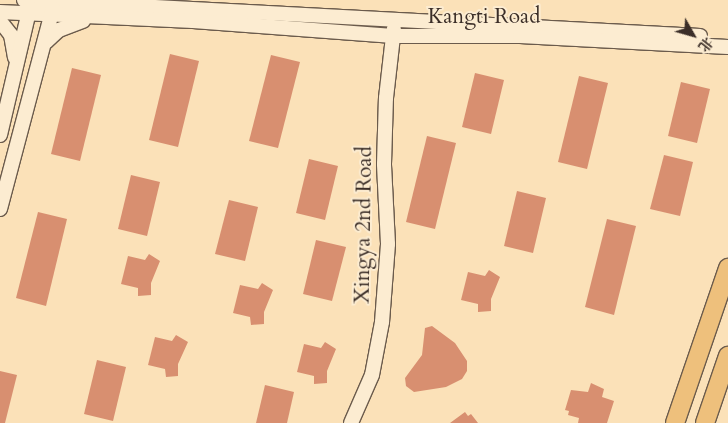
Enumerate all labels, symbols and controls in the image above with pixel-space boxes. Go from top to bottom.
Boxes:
street label: Kangti Road [428,4,540,30]
north arrow [668,10,718,60]
text: 北 [693,33,717,56]
street label: Xingya 2nd Road [350,146,378,304]

